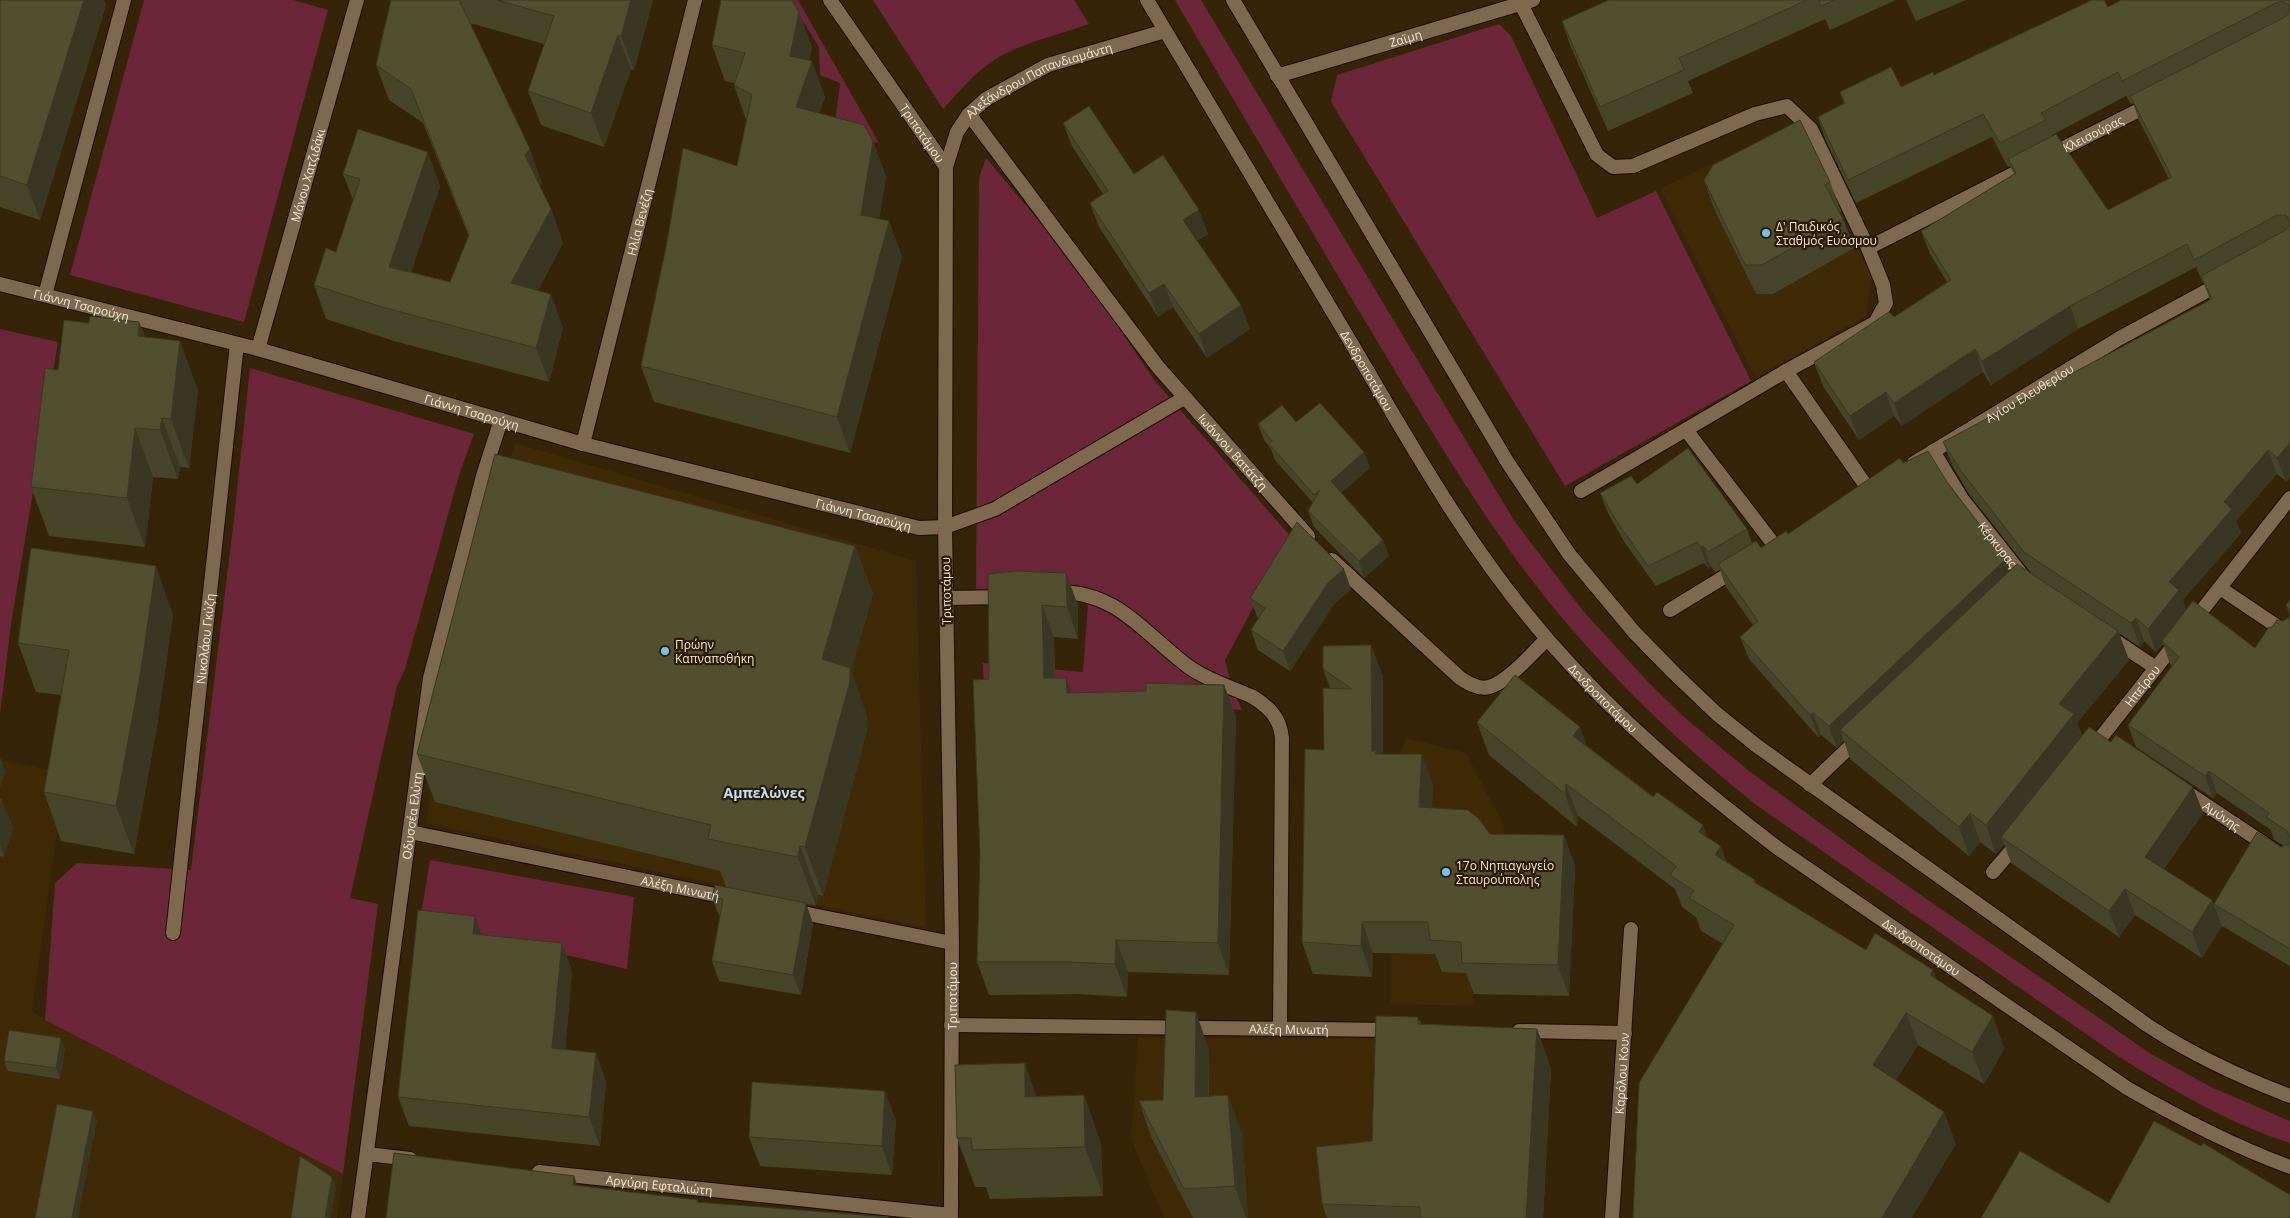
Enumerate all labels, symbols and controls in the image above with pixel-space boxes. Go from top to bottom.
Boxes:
street label: Ζαϊμη [1387,25,1424,51]
street label: Αλεξάνδρου Παπανδιαμάντη [962,38,1114,122]
street label: Τριποτάμου [896,100,949,166]
street label: Κλεισούρας [2060,111,2126,156]
street label: Μάνου Χατζιδάκι [286,126,329,224]
street label: Ηλία Βενέζη [622,187,656,257]
place label: Δ' Παιδικός Σταθμός Ευόσμου [1776,218,1877,249]
marker: Δ' Παιδικός Σταθμός Ευόσμου [1760,227,1772,239]
street label: Γιάννη Τσαρούχη [32,284,131,325]
street label: Δενδροποτάμου [1337,327,1397,414]
street label: Αγίου Ελευθερίου [1982,360,2077,426]
street label: Γιάννη Τσαρούχη [423,390,521,433]
street label: Ιωάννου Βατάτζη [1194,410,1272,494]
street label: Γιάννη Τσαρούχη [814,494,913,534]
street label: Κέρκυρας [1974,518,2022,571]
street label: Τριποτάμου [937,557,955,625]
street label: Νικολάου Γκύζη [192,593,218,685]
place label: Πρώην Καπναποθήκη [675,636,754,667]
marker: Πρώην Καπναποθήκη [659,645,671,657]
street label: Δενδροποτάμου [1565,660,1641,736]
street label: Ηπείρου [2120,661,2164,710]
street label: Οδυσσέα Ελύτη [397,771,426,860]
district label: Αμπελώνες [724,783,804,802]
street label: Αμύνης [2200,797,2244,834]
place label: 17ο Νηπιαγωγείο Σταυρούπολης [1456,857,1554,888]
marker: 17ο Νηπιαγωγείο Σταυρούπολης [1440,866,1452,878]
street label: Αλέξη Μινωτή [640,871,721,904]
street label: Δενδροποτάμου [1879,914,1964,980]
street label: Τριποτάμου [943,962,960,1030]
street label: Αλέξη Μινωτή [1249,1020,1329,1038]
street label: Καρόλου Κουν [1610,1032,1633,1115]
street label: Αργύρη Εφταλιώτη [605,1171,714,1199]

